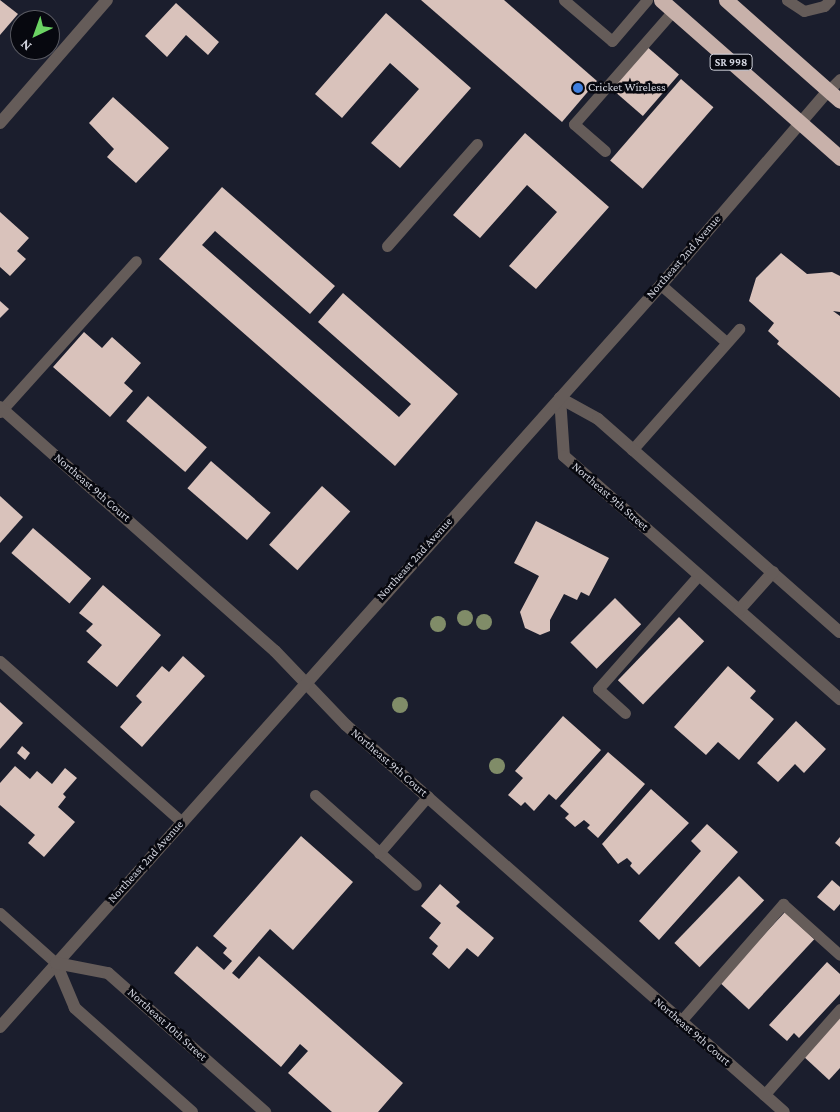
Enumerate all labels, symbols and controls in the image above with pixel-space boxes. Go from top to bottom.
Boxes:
north arrow [10,10,60,60]
text: N [17,36,35,55]
road number: SR 998 [708,54,754,70]
place label: Cricket Wireless [588,81,666,95]
marker: Cricket Wireless [572,82,584,94]
street label: Northeast 2nd Avenue [644,212,724,302]
street label: Northeast 9th Court [51,451,133,525]
street label: Northeast 9th Street [569,460,651,534]
street label: Northeast 2nd Avenue [374,515,456,603]
street label: Northeast 9th Court [348,726,430,800]
street label: Northeast 2nd Avenue [105,818,187,906]
street label: Northeast 10th Street [124,986,210,1064]
street label: Northeast 9th Court [651,995,733,1069]

